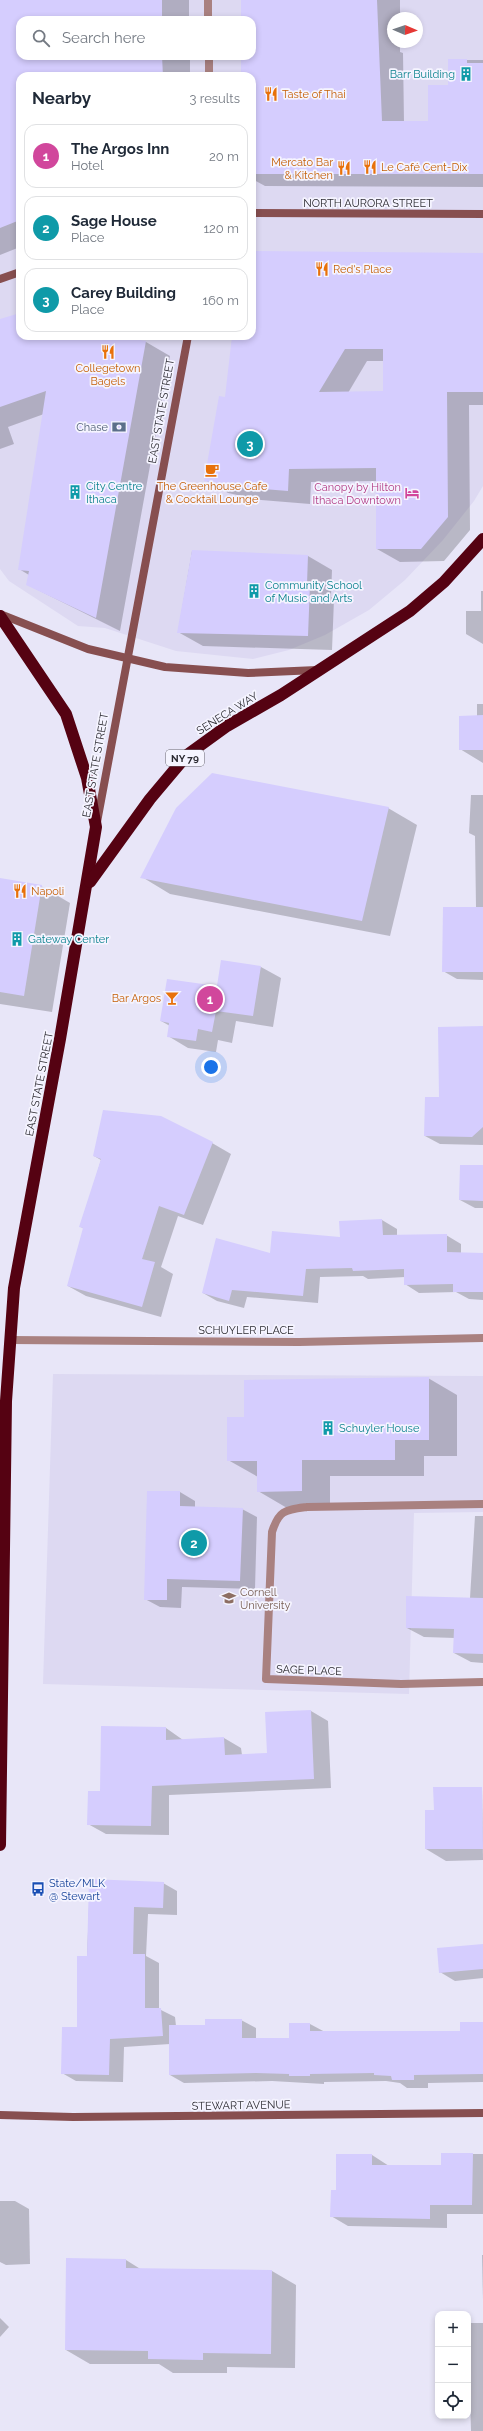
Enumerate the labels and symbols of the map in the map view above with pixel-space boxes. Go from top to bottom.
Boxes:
north arrow [387,12,423,48]
building icon: Barr Building [458,66,474,82]
place label: Barr Building [390,68,455,81]
restaurant icon: Taste of Thai [263,86,279,102]
place label: Taste of Thai [282,88,346,101]
place label: Mercato Bar & Kitchen [271,156,333,182]
restaurant icon: Le Café Cent-Dix [362,159,378,175]
restaurant icon: Mercato Bar & Kitchen [336,160,352,176]
place label: Le Café Cent-Dix [381,161,468,174]
street label: NORTH AURORA STREET [303,197,433,210]
restaurant icon: Red's Place [314,261,330,277]
place label: Red's Place [333,263,392,276]
restaurant icon: Collegetown Bagels [100,344,116,360]
street label: EAST STATE STREET [146,357,177,464]
place label: Collegetown Bagels [75,362,141,388]
bank icon: Chase [111,419,127,435]
place label: Chase [76,421,109,434]
pin: 3 [237,429,263,459]
cafe icon: The Greenhouse Cafe & Cocktail Lounge [204,462,220,478]
place label: City Centre Ithaca [86,480,143,506]
place label: The Greenhouse Cafe & Cocktail Lounge [157,480,268,506]
place label: Canopy by Hilton Ithaca Downtown [313,481,401,507]
building icon: City Centre Ithaca [67,484,83,500]
hotel icon: Canopy by Hilton Ithaca Downtown [404,485,420,501]
place label: Community School of Music and Arts [265,579,362,605]
building icon: Community School of Music and Arts [246,583,262,599]
street label: SENECA WAY [194,689,260,737]
street label: EAST STATE STREET [80,711,111,818]
road number: NY 79 [166,750,204,766]
restaurant icon: Napoli [12,883,28,899]
place label: Napoli [31,885,64,898]
building icon: Gateway Center [9,931,25,947]
place label: Gateway Center [28,933,109,946]
pin: 1 [197,984,223,1014]
bar icon: Bar Argos [164,990,180,1006]
place label: Bar Argos [112,992,161,1005]
street label: EAST STATE STREET [23,1031,56,1137]
your location [201,1057,221,1077]
street label: SCHUYLER PLACE [198,1324,294,1337]
building icon: Schuyler House [320,1420,336,1436]
place label: Schuyler House [339,1422,420,1435]
pin: 2 [181,1528,207,1558]
place label: Cornell University [240,1586,290,1612]
school or university icon: Cornell University [221,1590,237,1606]
street label: SAGE PLACE [276,1663,342,1678]
place label: State/MLK @ Stewart [49,1877,106,1903]
bus stop icon: State/MLK @ Stewart [30,1881,46,1897]
street label: STEWART AVENUE [192,2098,291,2113]

